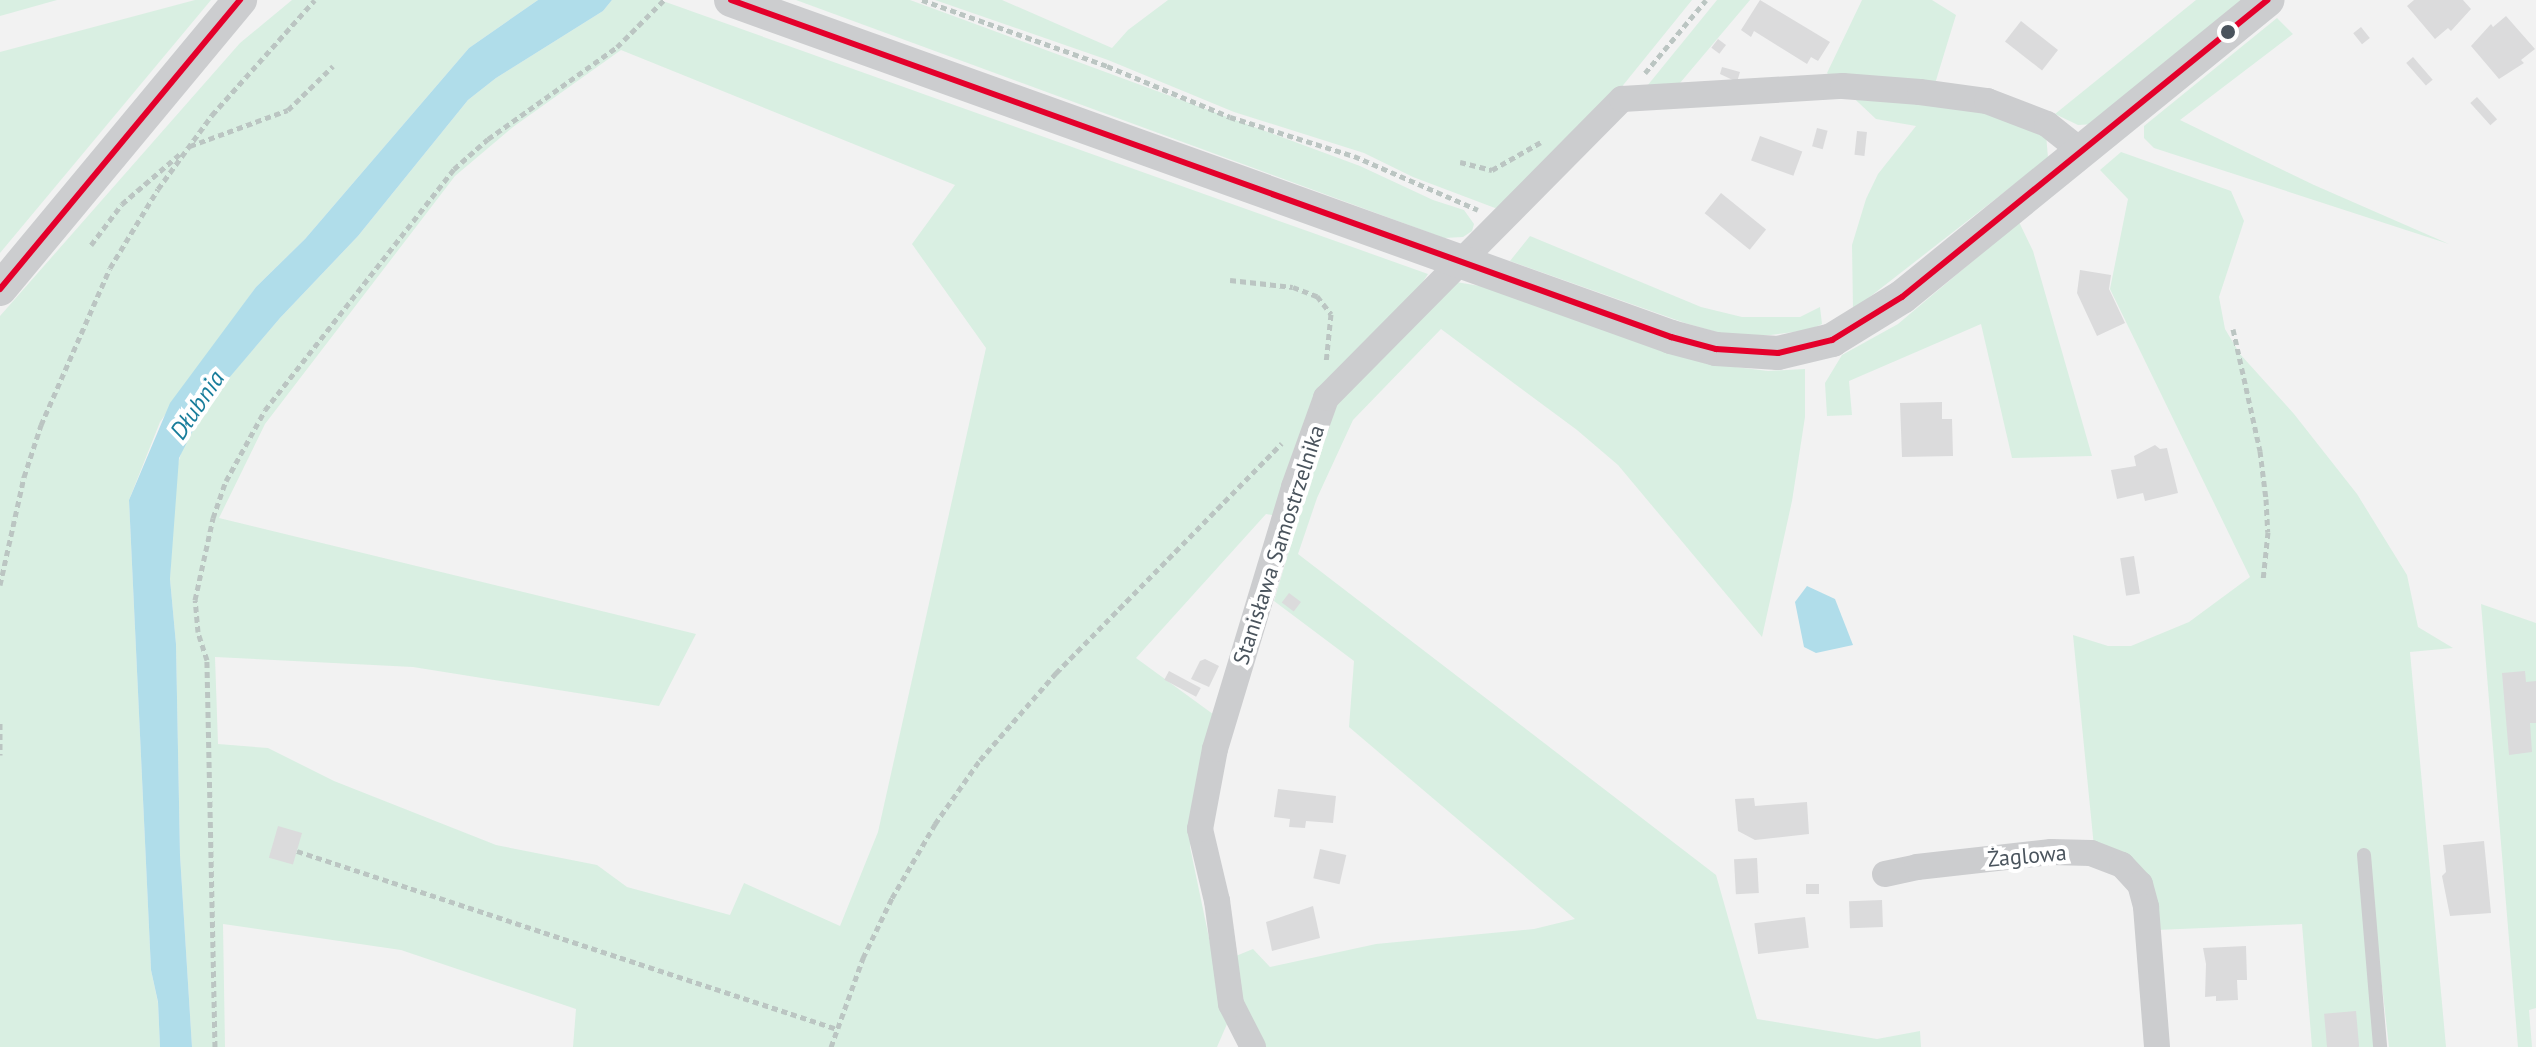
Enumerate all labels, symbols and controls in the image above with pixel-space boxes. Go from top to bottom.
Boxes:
unlabelled marker [2220,24,2236,40]
water label: Dłubnia [164,365,230,445]
street label: Stanisława Samostrzelnika [1228,422,1330,668]
street label: Żaglowa [1986,839,2068,873]

